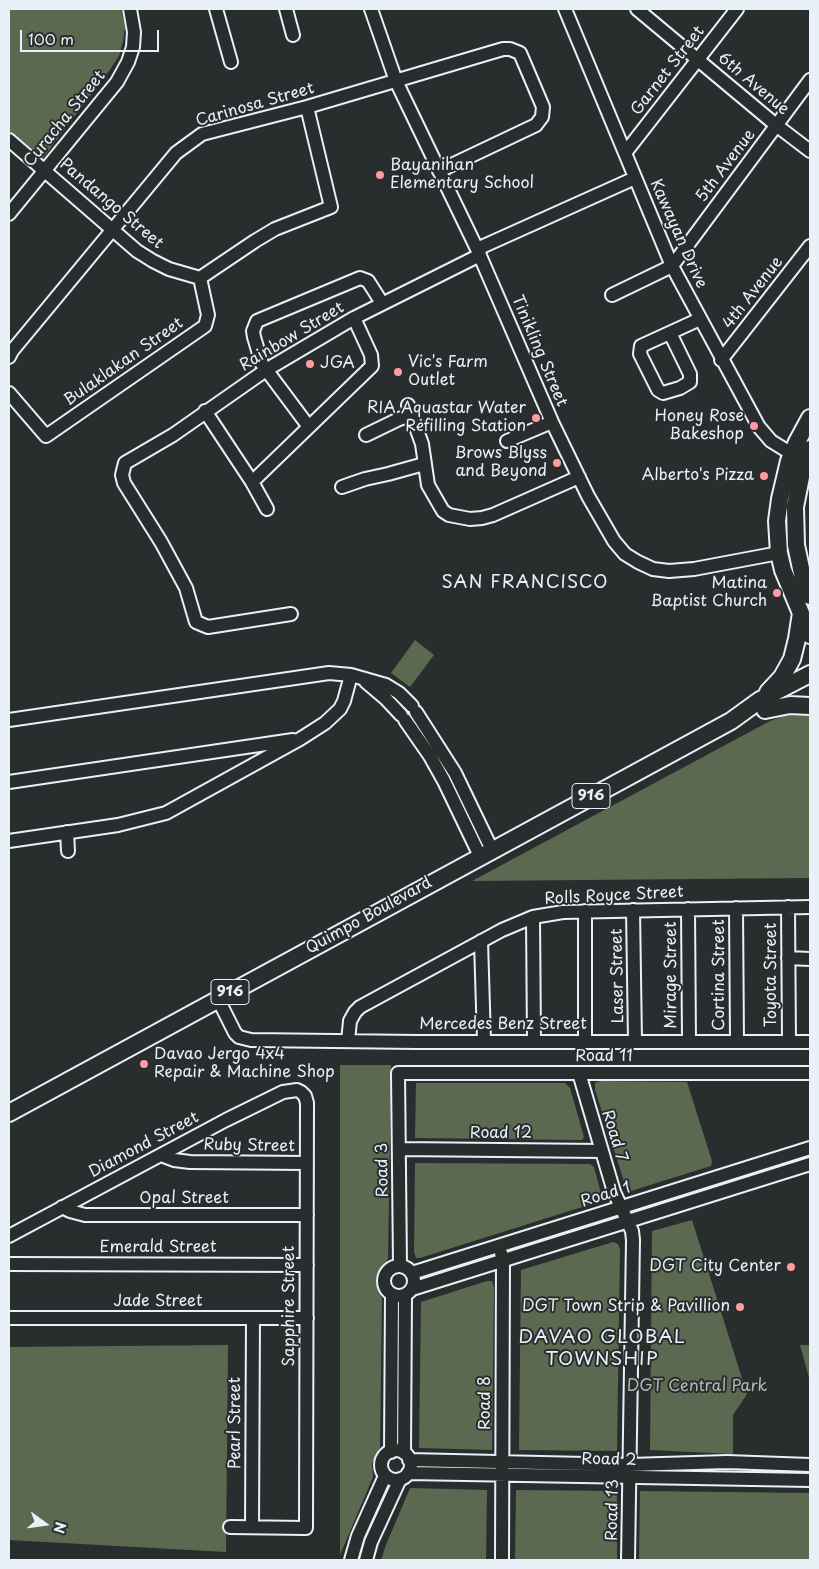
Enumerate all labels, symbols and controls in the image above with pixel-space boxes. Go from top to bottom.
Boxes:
scale bar [22,20,161,52]
street label: Garnet Street [627,22,709,120]
text: 100 m [28,27,74,50]
street label: 6th Avenue [713,49,793,119]
street label: Curacha Street [20,67,110,171]
street label: Carinosa Street [194,79,316,131]
street label: 5th Avenue [692,126,760,206]
street label: Pandango Street [55,155,167,253]
place label: Bayanihan Elementary School [390,156,534,194]
marker: Bayanihan Elementary School [374,169,386,181]
street label: Kawayan Drive [645,177,711,291]
street label: 4th Avenue [719,253,787,333]
street label: Tinikling Street [507,293,571,409]
street label: Rainbow Street [236,298,348,376]
street label: Bulaklakan Street [61,314,187,410]
place label: Vic's Farm Outlet [408,353,488,391]
place label: JGA [320,354,355,374]
marker: JGA [304,358,316,370]
marker: Vic's Farm Outlet [392,366,404,378]
place label: RIA Aquastar Water Refilling Station [367,399,526,437]
place label: Honey Rose Bakeshop [655,407,744,445]
marker: RIA Aquastar Water Refilling Station [530,412,542,424]
marker: Honey Rose Bakeshop [748,420,760,432]
place label: Brows Blyss and Beyond [455,444,547,482]
marker: Brows Blyss and Beyond [551,457,563,469]
place label: Alberto's Pizza [642,466,754,486]
marker: Alberto's Pizza [758,470,770,482]
district label: SAN FRANCISCO [441,572,609,594]
place label: Matina Baptist Church [650,574,767,612]
marker: Matina Baptist Church [771,587,783,599]
road number: 916 [572,784,610,808]
street label: Quimpo Boulevard [303,873,435,959]
street label: Rolls Royce Street [544,883,684,909]
street label: Cortina Street [710,919,730,1031]
street label: Mirage Street [662,921,682,1029]
street label: Toyota Street [762,923,782,1027]
street label: Laser Street [608,928,628,1024]
road number: 916 [211,980,249,1004]
street label: Mercedes Benz Street [419,1015,587,1035]
place label: Davao Jergo 4x4 Repair & Machine Shop [154,1045,335,1083]
street label: Road 11 [575,1047,633,1067]
marker: Davao Jergo 4x4 Repair & Machine Shop [138,1058,150,1070]
street label: Diamond Street [86,1108,202,1182]
street label: Road 7 [597,1108,631,1164]
street label: Road 12 [470,1124,532,1144]
street label: Ruby Street [203,1136,295,1156]
street label: Road 3 [373,1143,393,1197]
street label: Road 1 [579,1178,633,1212]
street label: Opal Street [139,1189,229,1209]
street label: Emerald Street [99,1238,217,1258]
street label: Sapphire Street [280,1246,300,1366]
place label: DGT City Center [649,1257,781,1277]
marker: DGT City Center [785,1261,797,1273]
street label: Jade Street [113,1292,203,1312]
place label: DGT Town Strip & Pavillion [522,1297,730,1317]
marker: DGT Town Strip & Pavillion [734,1301,746,1313]
district label: DAVAO GLOBAL TOWNSHIP [519,1327,685,1371]
street label: Road 8 [476,1376,496,1430]
street label: Pearl Street [226,1377,246,1469]
park label: DGT Central Park [627,1377,767,1397]
street label: Road 2 [581,1450,637,1470]
street label: Road 13 [603,1479,623,1541]
north arrow [20,1499,70,1549]
text: N [49,1520,72,1536]

